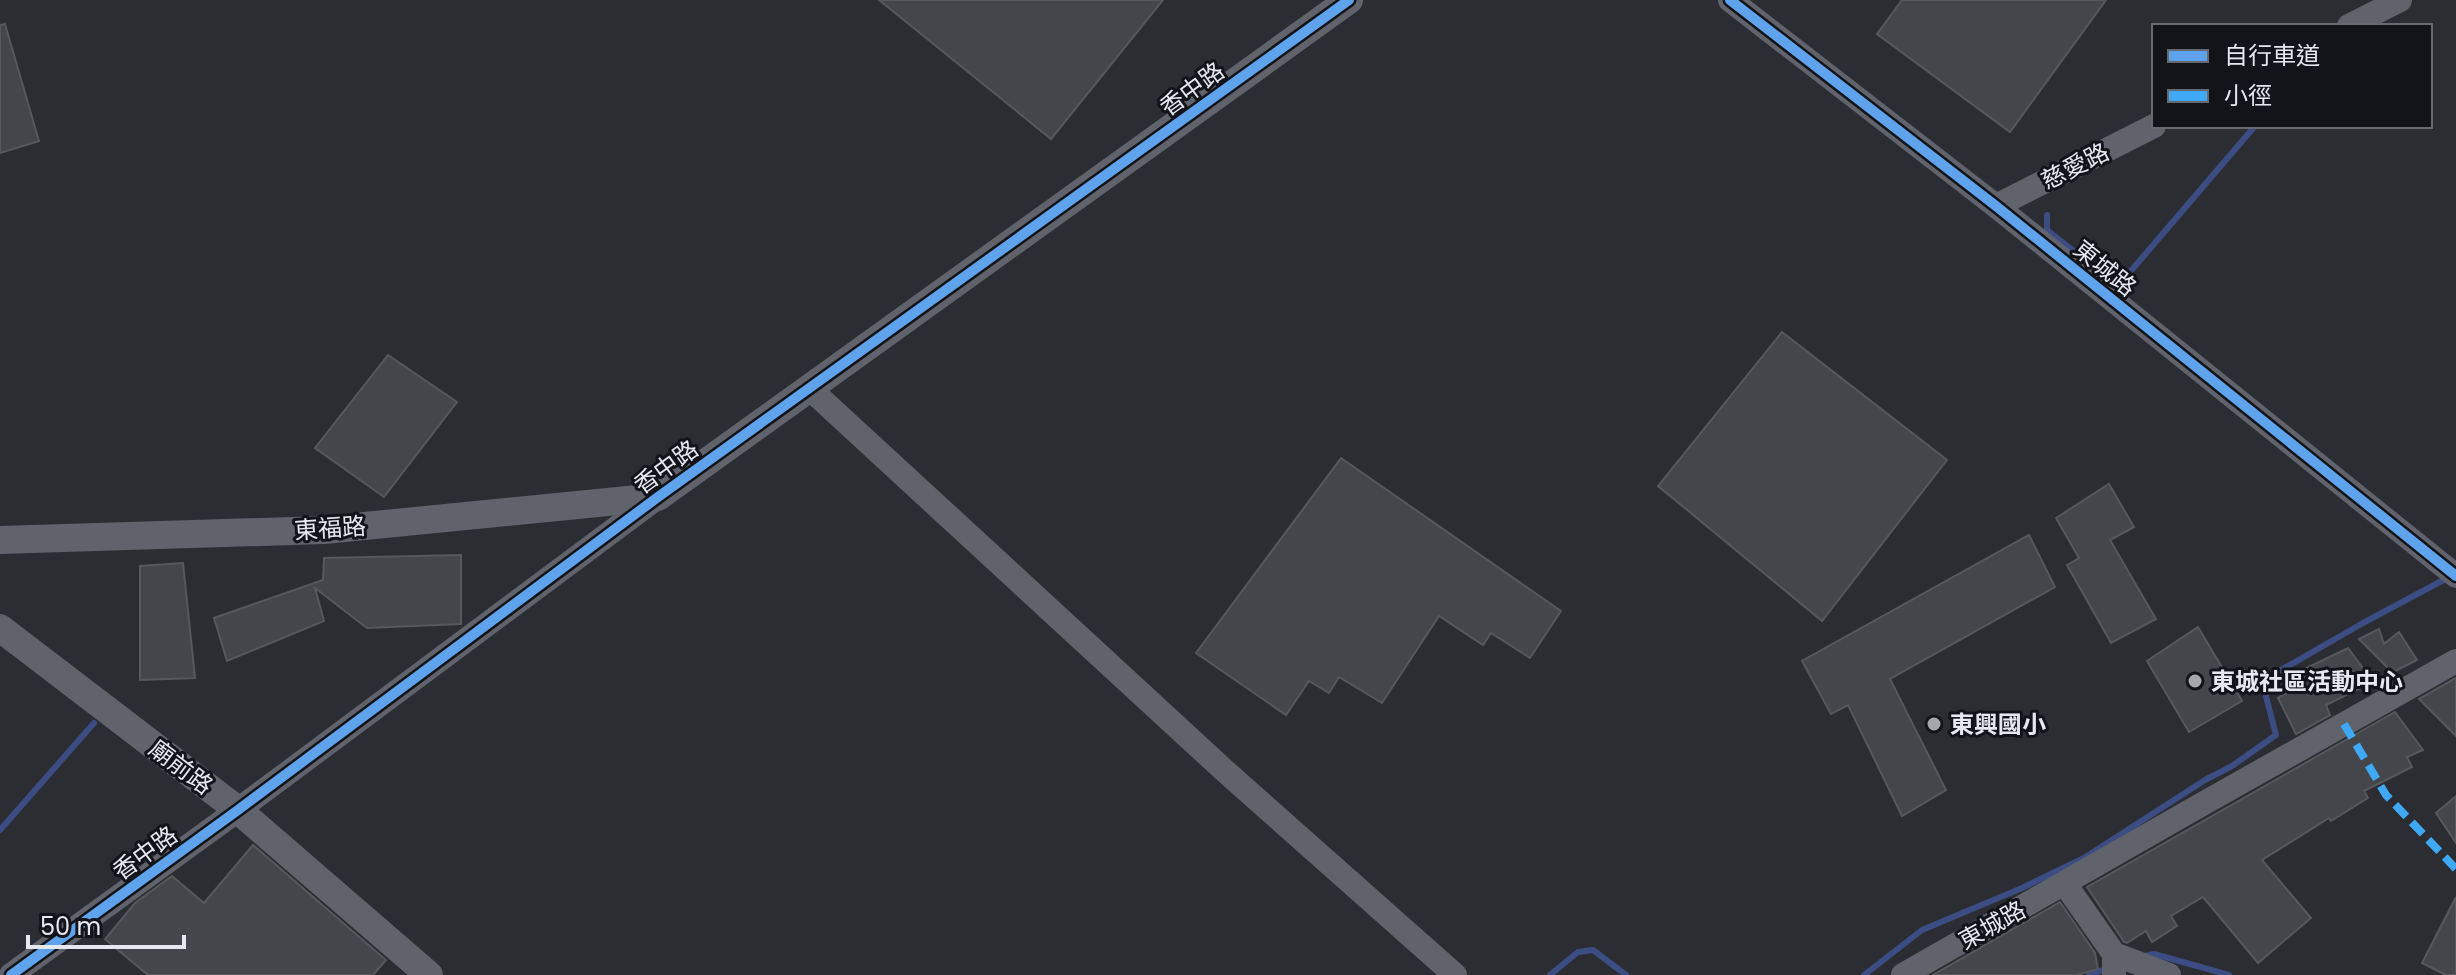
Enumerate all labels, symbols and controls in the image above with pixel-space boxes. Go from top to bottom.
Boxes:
legend [2152,24,2432,128]
text: 自行車道 [2224,39,2320,72]
street label: 香中路 [1153,54,1231,124]
text: 小徑 [2224,79,2272,112]
street label: 慈愛路 [2035,135,2115,197]
street label: 東城路 [2067,233,2143,303]
street label: 香中路 [627,432,705,502]
street label: 東福路 [293,509,367,547]
place label: 東城社區活動中心 [2211,665,2403,698]
marker: 東城社區活動中心 [2186,672,2204,690]
place label: 東興國小 [1950,708,2046,741]
marker: 東興國小 [1925,715,1943,733]
street label: 廟前路 [142,732,220,802]
street label: 香中路 [106,818,184,888]
street label: 東城路 [1953,893,2031,957]
scale bar [28,899,184,949]
text: 50 m [40,910,101,943]

